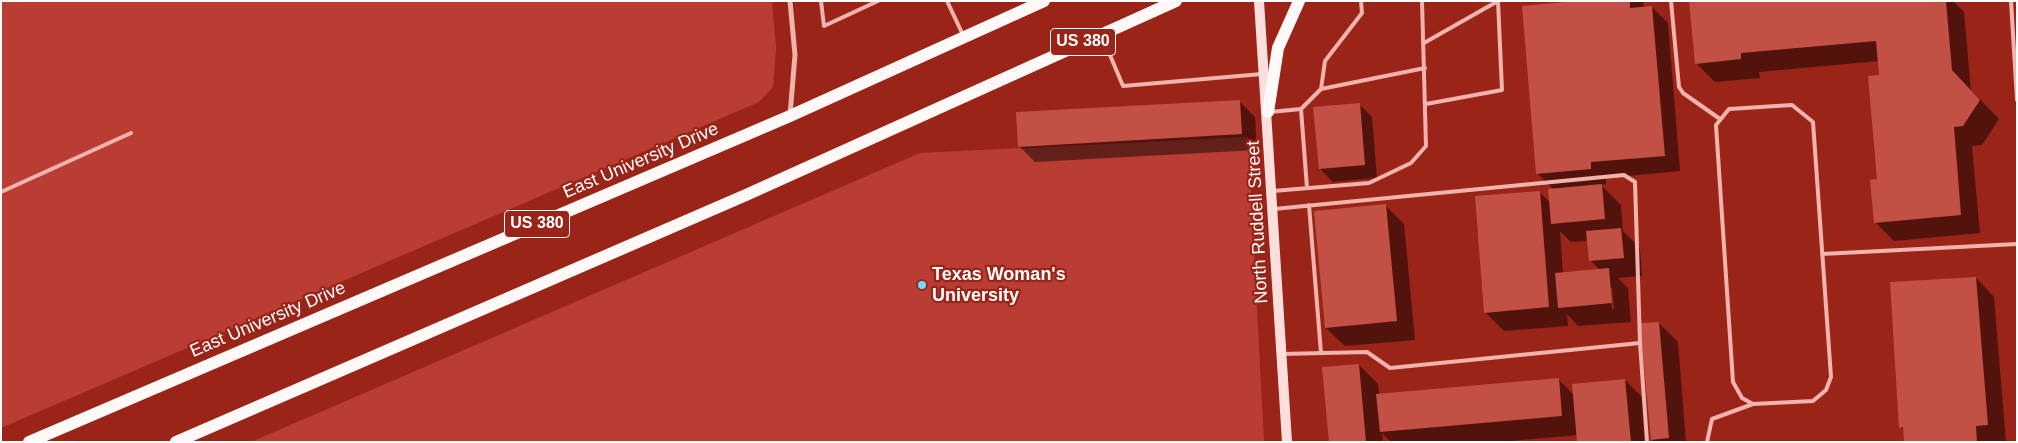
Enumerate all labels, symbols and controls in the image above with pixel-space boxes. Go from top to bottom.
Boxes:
road number: US 380 [1050,28,1116,56]
street label: East University Drive [560,118,722,204]
street label: North Ruddell Street [1243,140,1273,304]
road number: US 380 [504,210,570,238]
place label: Texas Woman's University [932,264,1066,306]
street label: East University Drive [187,277,349,363]
marker: Texas Woman's University [916,279,928,291]

